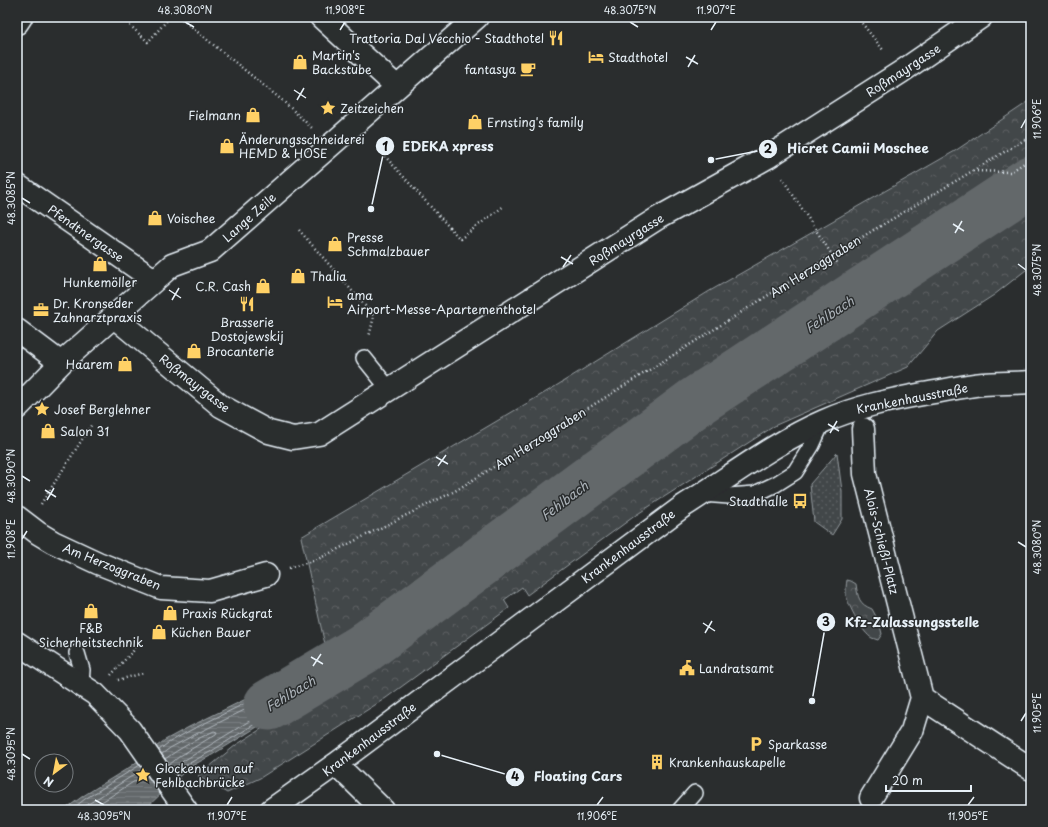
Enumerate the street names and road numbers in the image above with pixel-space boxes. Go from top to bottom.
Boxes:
street label: Roßmayrgasse [862,39,944,101]
street label: Lange Zeile [218,188,280,246]
street label: Pfendtnergasse [44,200,128,266]
street label: Roßmayrgasse [585,209,667,269]
street label: Am Herzoggraben [766,231,864,301]
street label: Roßmayrgasse [156,350,234,416]
street label: Krankenhausstraße [855,378,969,418]
street label: Am Herzoggraben [491,403,589,473]
street label: Alois-Schießl-Platz [860,486,904,596]
street label: Krankenhausstraße [577,505,679,587]
street label: Am Herzoggraben [60,538,164,594]
street label: Krankenhausstraße [318,698,420,780]

